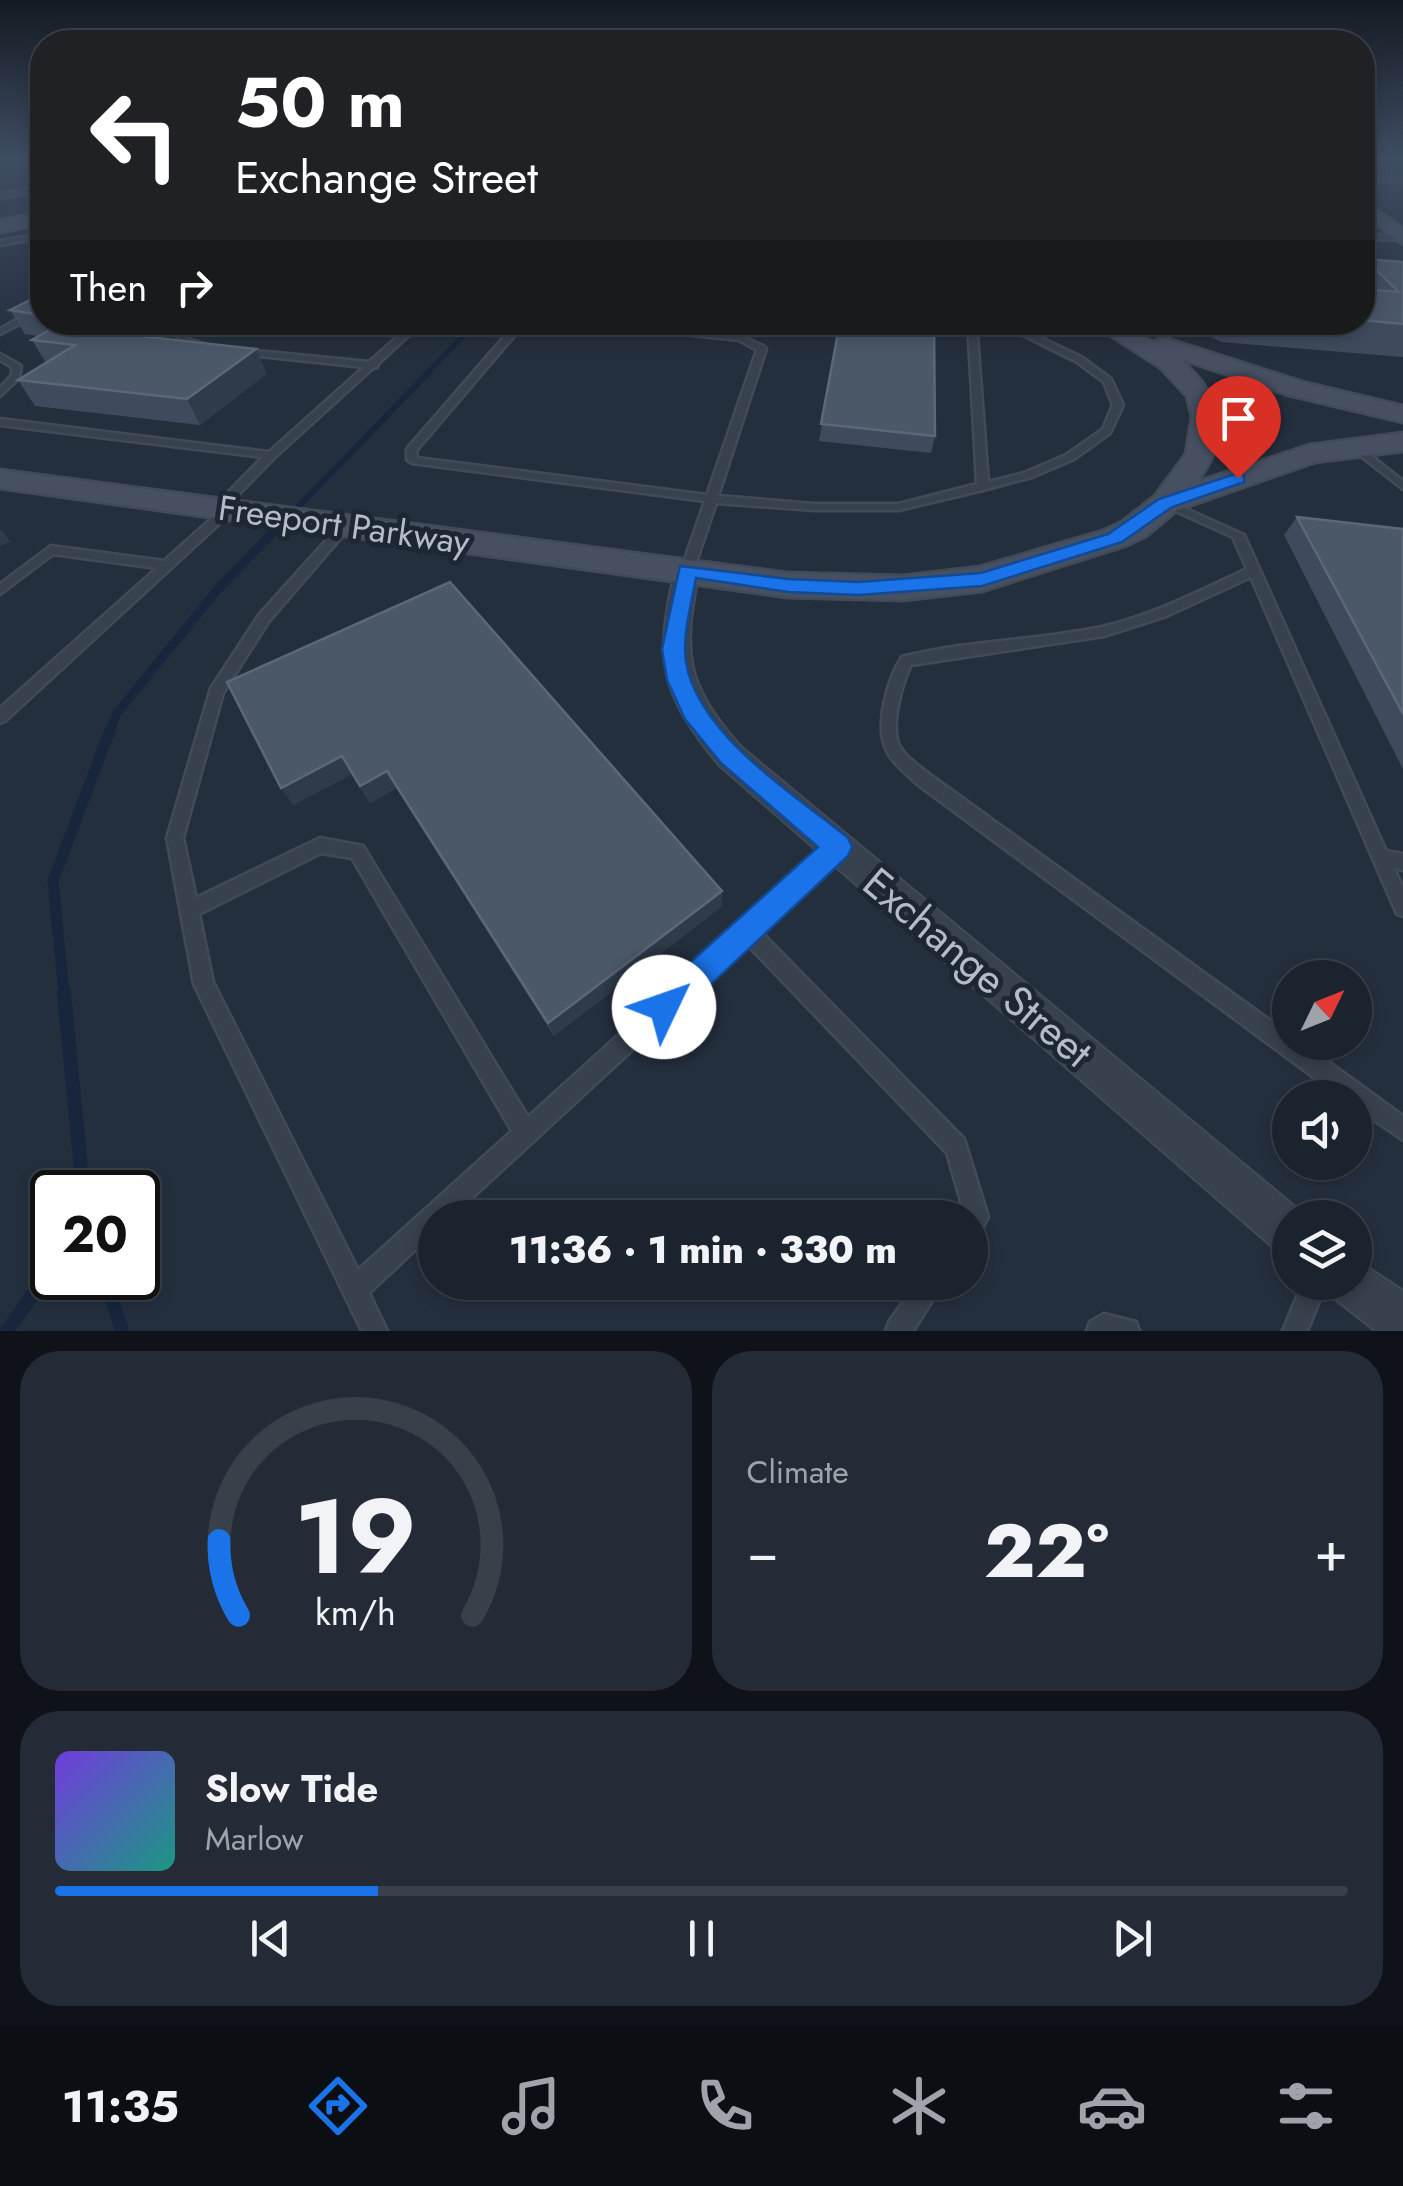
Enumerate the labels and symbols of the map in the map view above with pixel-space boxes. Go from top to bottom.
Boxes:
pin [1196,376,1281,479]
street label: Freeport Parkway [215,483,473,567]
street label: Exchange Street [850,853,1106,1082]
position arrow [612,955,716,1059]
north arrow [1272,960,1372,1060]
speed limit sign: 20 [30,1170,160,1300]

